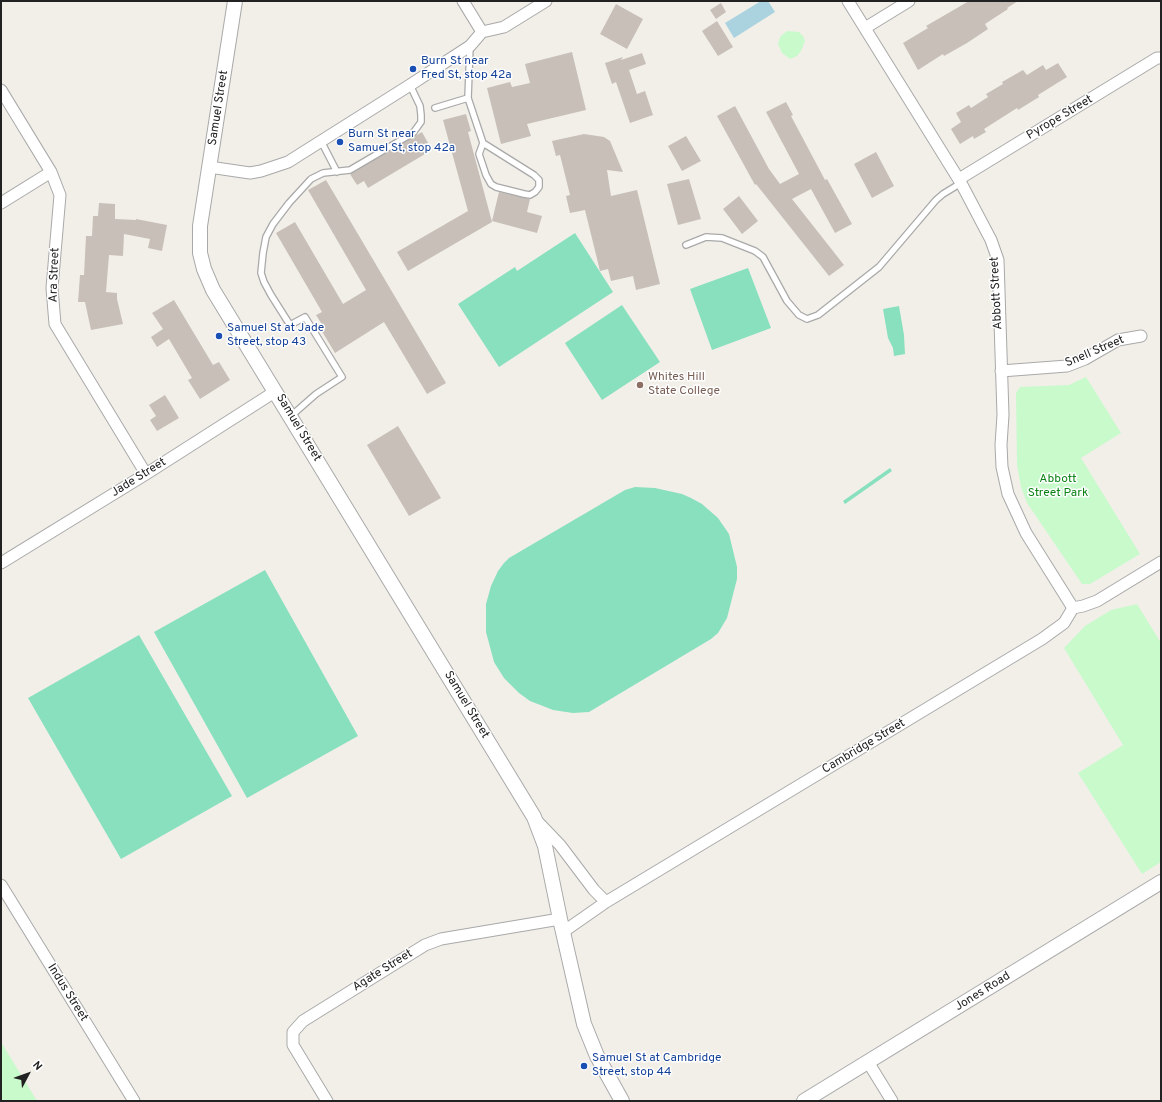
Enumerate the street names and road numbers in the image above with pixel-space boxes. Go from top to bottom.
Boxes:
street label: Samuel Street [206,69,232,147]
street label: Pyrope Street [1024,93,1096,143]
street label: Ara Street [47,247,63,303]
street label: Abbott Street [988,256,1006,330]
street label: Snell Street [1063,333,1127,371]
street label: Samuel Street [272,392,324,464]
street label: Jade Street [109,455,169,501]
street label: Samuel Street [440,669,492,741]
street label: Cambridge Street [820,716,908,778]
street label: Agate Street [350,947,416,995]
street label: Indus Street [44,961,90,1025]
street label: Jones Road [953,969,1013,1015]

